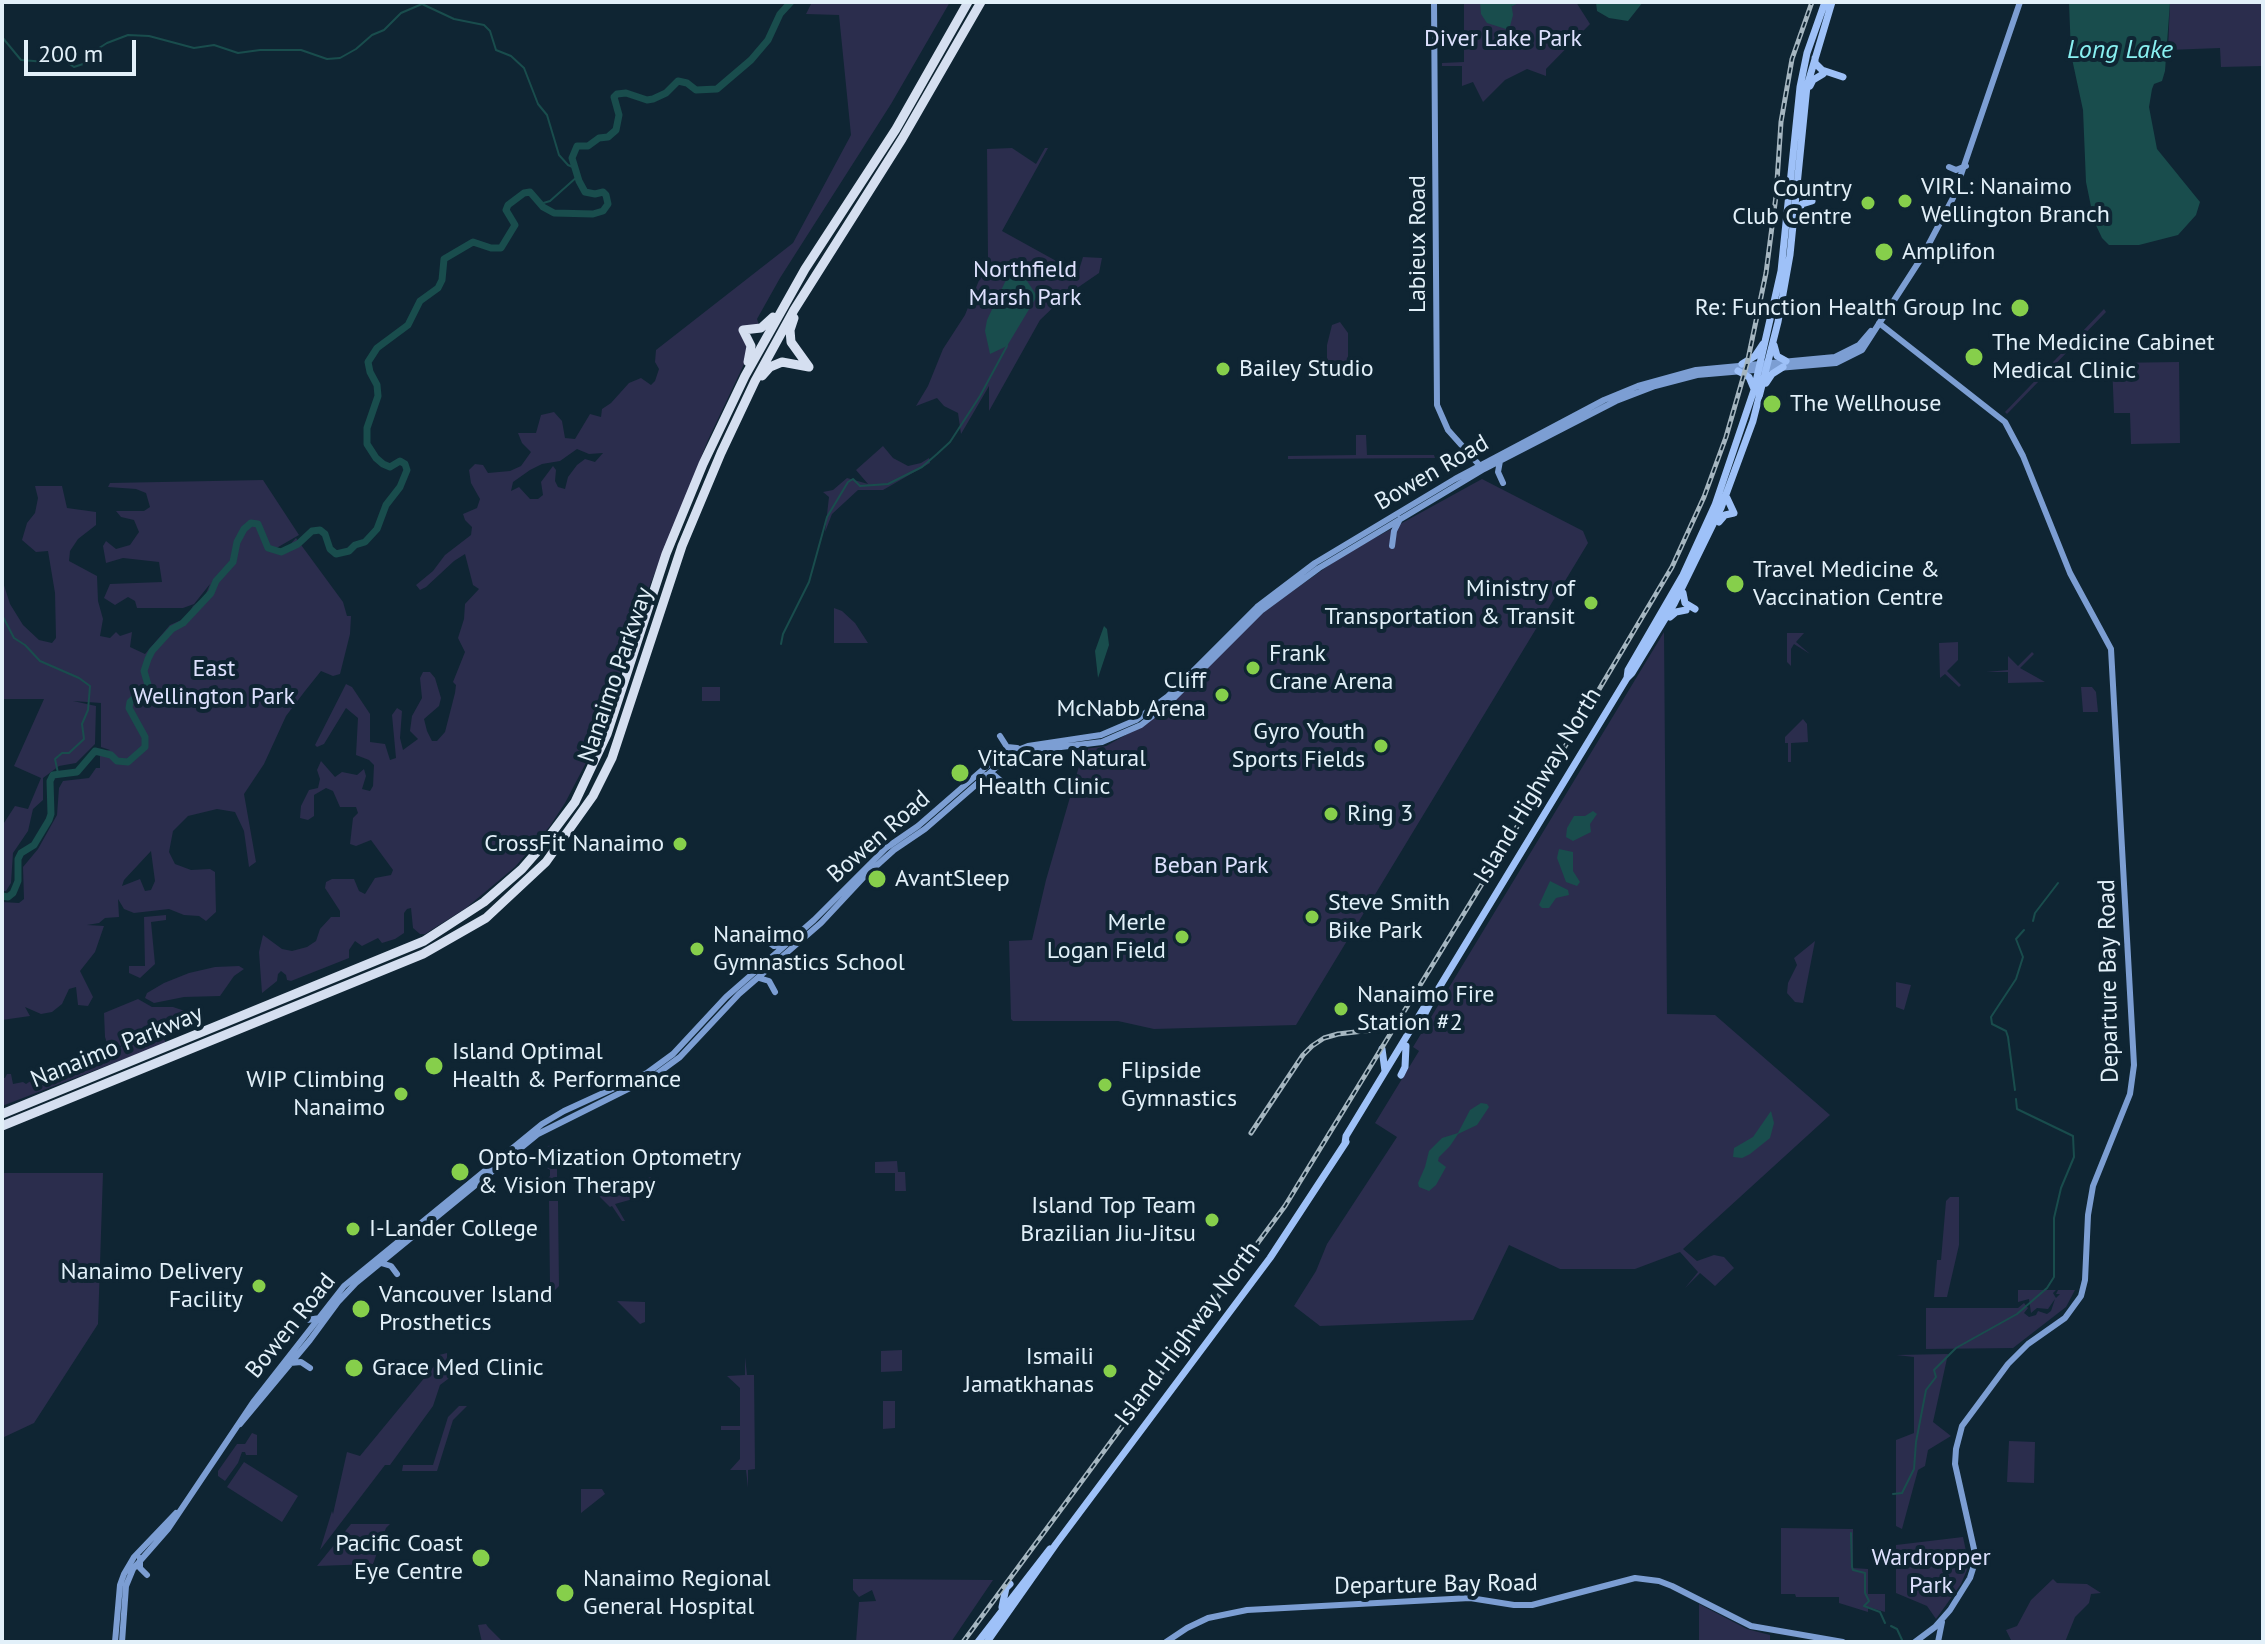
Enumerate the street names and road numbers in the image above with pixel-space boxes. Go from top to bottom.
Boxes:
street label: Labieux Road [1404,175,1432,313]
street label: Bowen Road [1370,429,1494,517]
street label: Nanaimo Parkway [573,584,659,766]
street label: Island Highway North [1468,683,1608,889]
street label: Bowen Road [822,785,936,889]
street label: Departure Bay Road [2093,879,2125,1083]
street label: Nanaimo Parkway [27,999,207,1095]
street label: Island Highway North [1109,1236,1267,1432]
street label: Bowen Road [240,1268,342,1384]
street label: Departure Bay Road [1334,1569,1538,1601]

